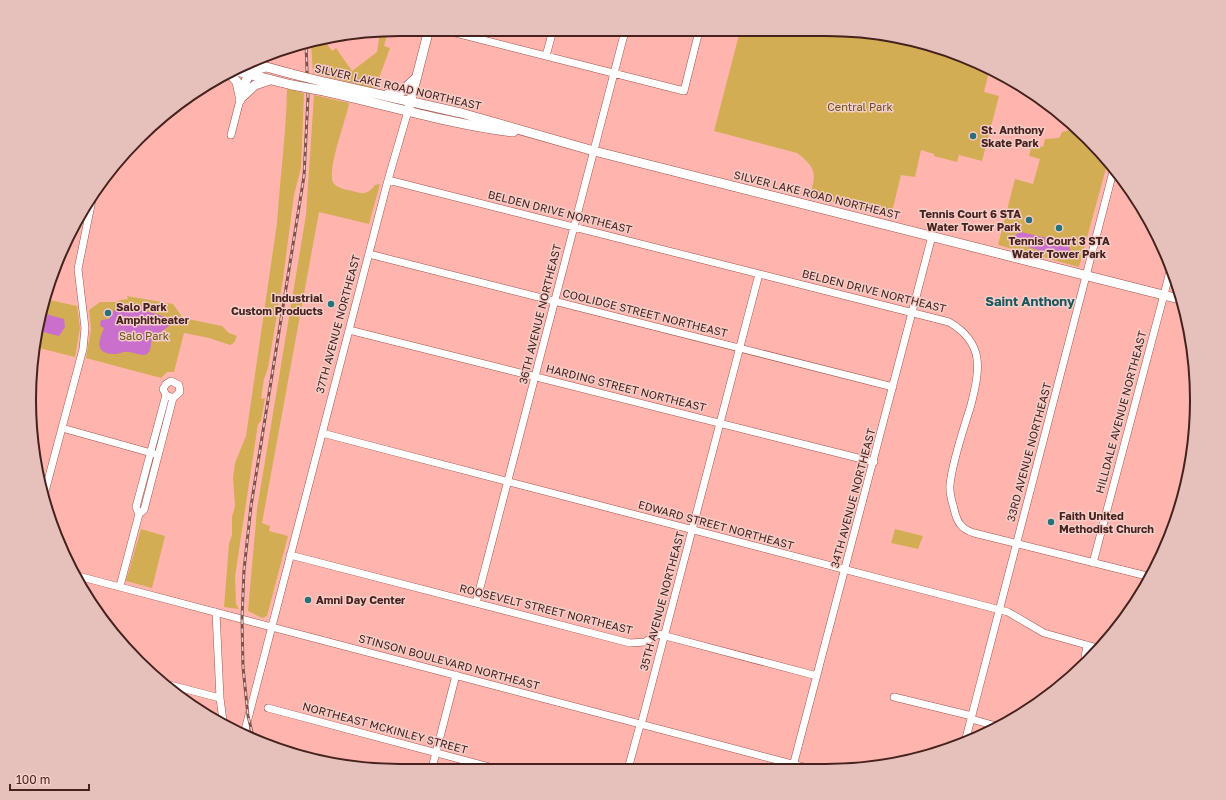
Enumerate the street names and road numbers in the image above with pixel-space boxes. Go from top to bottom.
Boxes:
street label: SILVER LAKE ROAD NORTHEAST [313,61,483,112]
street label: SILVER LAKE ROAD NORTHEAST [733,168,902,222]
street label: BELDEN DRIVE NORTHEAST [487,187,634,236]
street label: 36TH AVENUE NORTHEAST [516,242,563,385]
street label: 37TH AVENUE NORTHEAST [313,253,362,395]
street label: BELDEN DRIVE NORTHEAST [801,266,948,315]
street label: COOLIDGE STREET NORTHEAST [561,286,729,339]
street label: HILLDALE AVENUE NORTHEAST [1092,329,1149,495]
street label: HARDING STREET NORTHEAST [545,361,708,414]
street label: 33RD AVENUE NORTHEAST [1004,381,1053,523]
street label: 34TH AVENUE NORTHEAST [828,426,877,569]
street label: EDWARD STREET NORTHEAST [637,497,796,552]
street label: 35TH AVENUE NORTHEAST [637,530,686,672]
street label: ROOSEVELT STREET NORTHEAST [458,581,634,636]
street label: STINSON BOULEVARD NORTHEAST [357,631,541,692]
street label: NORTHEAST MCKINLEY STREET [301,699,469,756]

